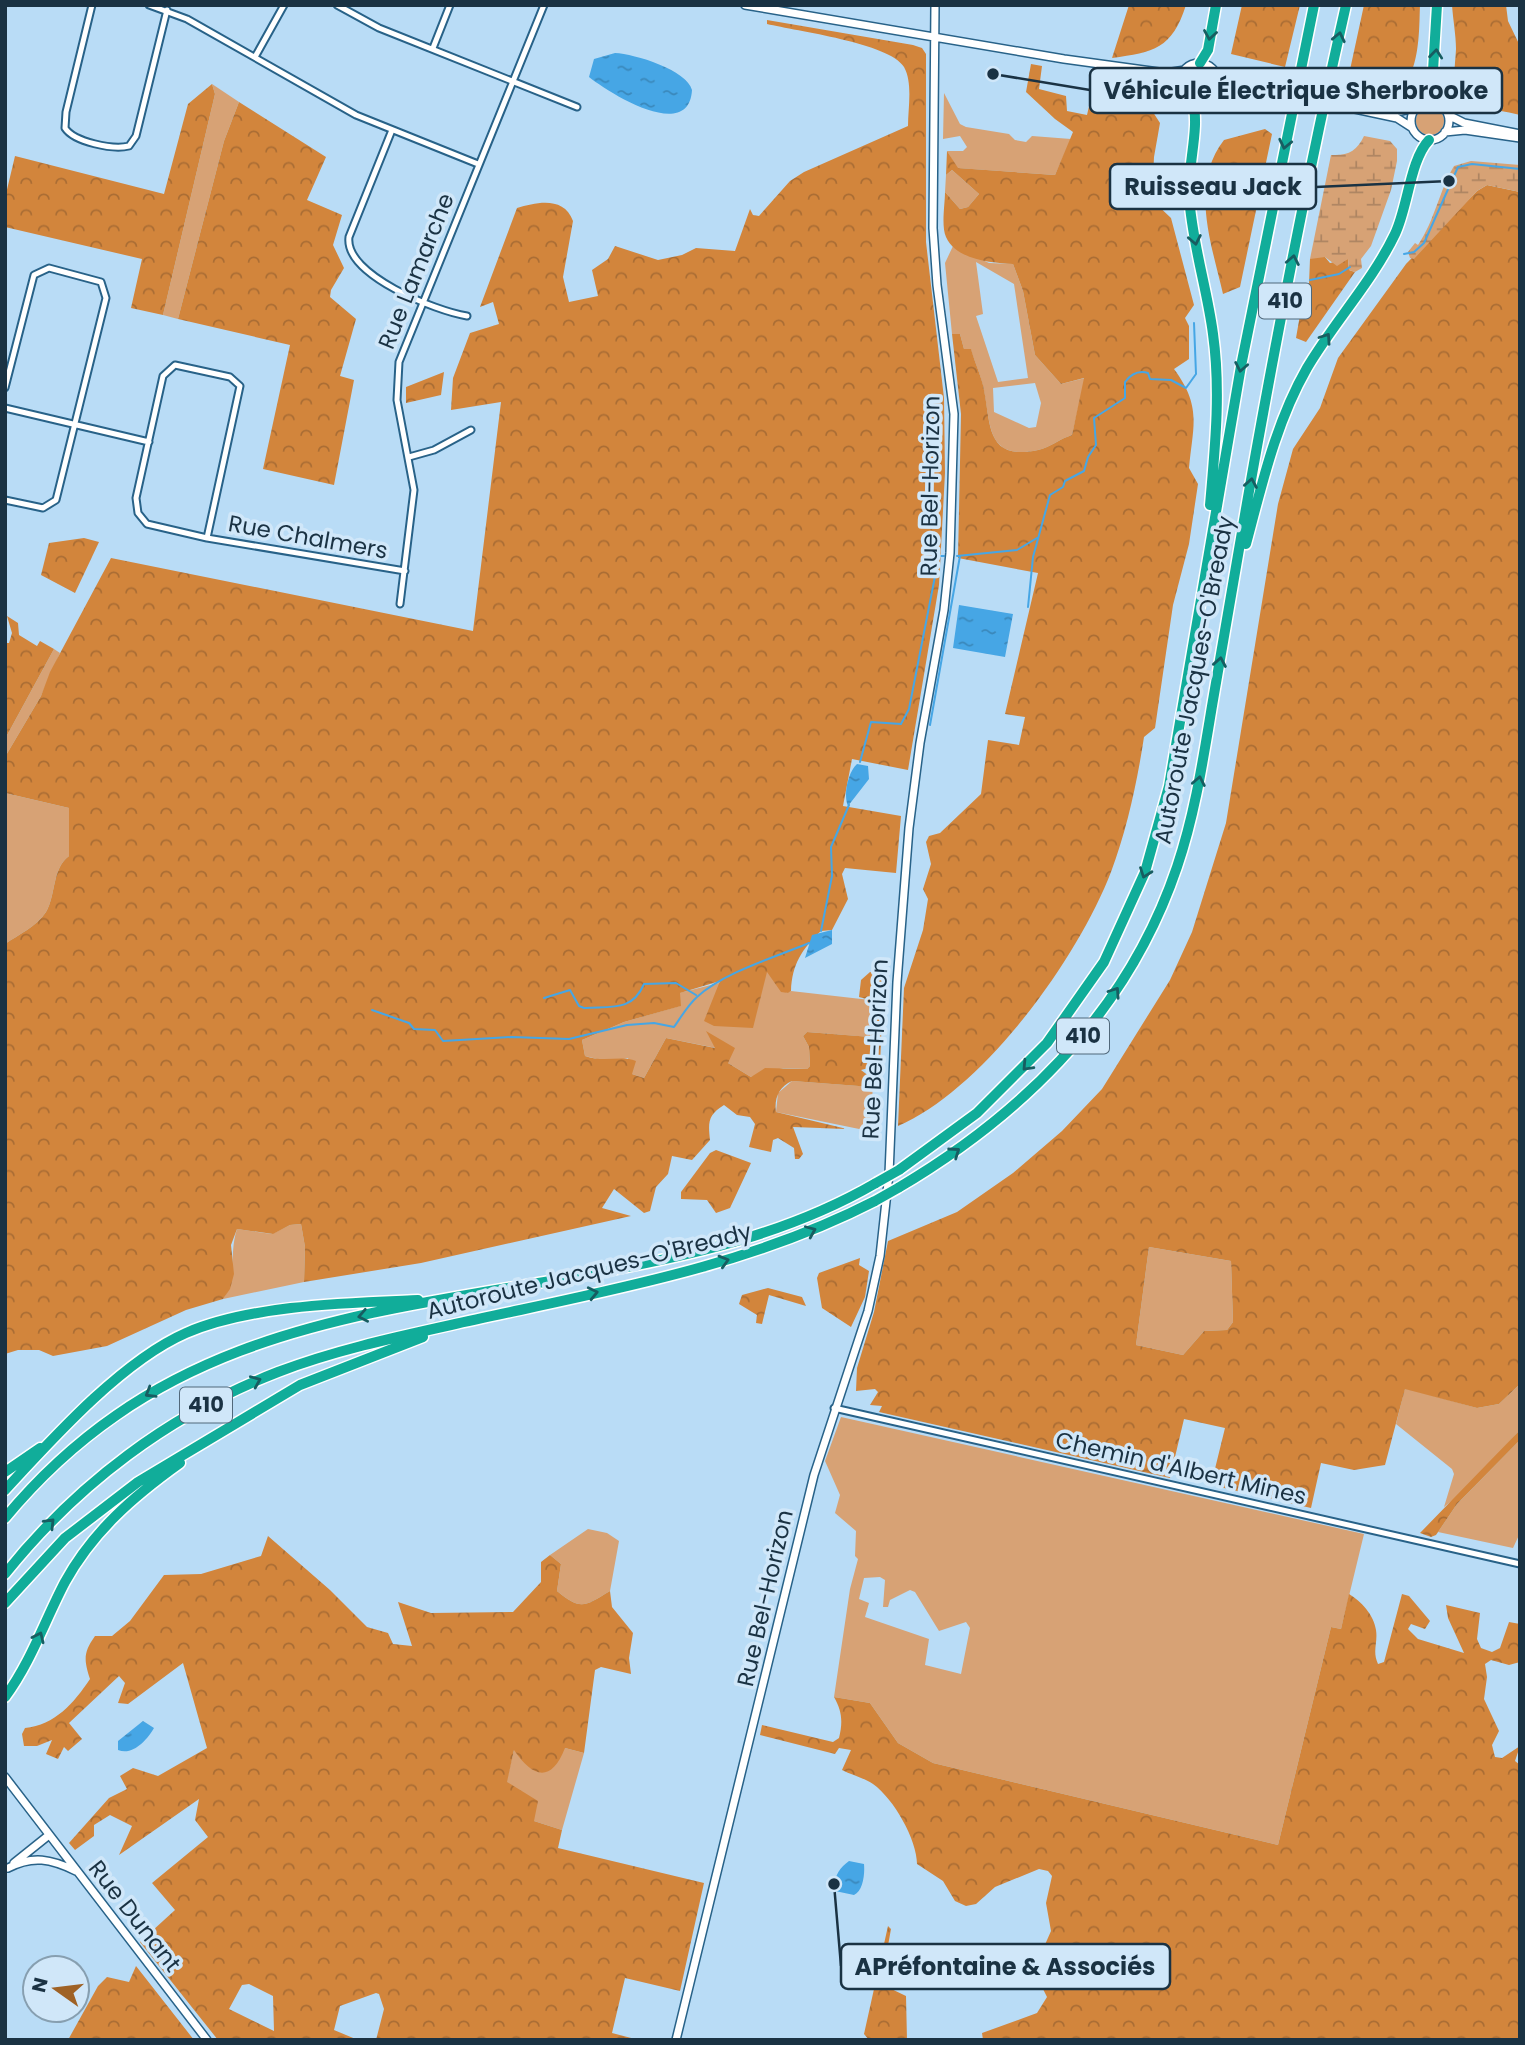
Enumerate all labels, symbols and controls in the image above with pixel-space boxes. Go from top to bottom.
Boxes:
one-way arrow [1203,29,1218,41]
one-way arrow [1331,31,1345,43]
one-way arrow [1428,49,1443,60]
callout: Véhicule Électrique Sherbrooke [1090,68,1502,113]
text: Véhicule Électrique Sherbrooke [1104,74,1489,107]
one-way arrow [1278,138,1293,150]
callout: Ruisseau Jack [1110,164,1316,209]
text: Ruisseau Jack [1124,170,1302,203]
street label: Rue Lamarche [370,188,462,354]
one-way arrow [1187,234,1202,246]
one-way arrow [1284,254,1299,266]
road number: 410 [1259,284,1311,318]
one-way arrow [1318,333,1331,346]
one-way arrow [1234,361,1249,373]
street label: Rue Bel-Horizon [912,395,948,577]
one-way arrow [1243,477,1258,489]
street label: Rue Chalmers [226,507,390,567]
street label: Autoroute Jacques-O'Bready [1146,513,1242,847]
one-way arrow [1212,656,1227,668]
one-way arrow [1191,775,1206,787]
one-way arrow [1139,867,1153,879]
street label: Rue Bel-Horizon [854,958,896,1140]
one-way arrow [1107,987,1119,1000]
road number: 410 [1057,1018,1109,1054]
one-way arrow [1022,1058,1035,1071]
one-way arrow [947,1148,960,1160]
street label: Autoroute Jacques-O'Bready [423,1215,755,1327]
one-way arrow [804,1225,816,1239]
one-way arrow [718,1255,730,1270]
one-way arrow [587,1286,599,1301]
one-way arrow [357,1307,369,1322]
one-way arrow [249,1375,262,1389]
one-way arrow [145,1384,158,1397]
road number: 410 [180,1388,232,1422]
street label: Chemin d'Albert Mines [1052,1424,1310,1512]
street label: Rue Bel-Horizon [729,1506,801,1690]
one-way arrow [42,1518,55,1531]
one-way arrow [31,1632,45,1645]
street label: Rue Dunant [81,1854,189,1978]
callout: APréfontaine & Associés [841,1944,1170,1989]
text: APréfontaine & Associés [855,1950,1155,1983]
north arrow [21,1954,91,2024]
text: N [25,1975,55,1995]

